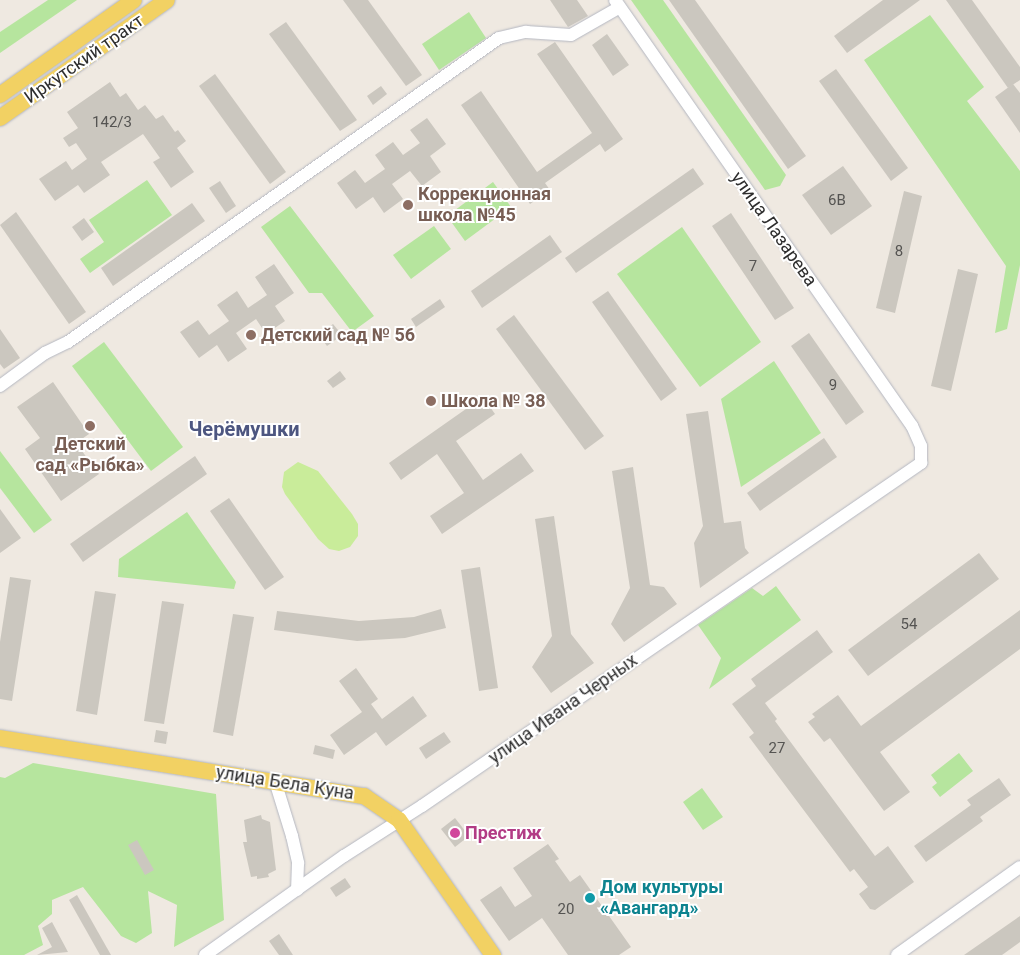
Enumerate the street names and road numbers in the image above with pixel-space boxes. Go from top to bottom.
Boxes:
street label: Иркутский тракт [20,10,148,108]
street label: улица Лазарева [726,167,822,291]
street label: улица Ивана Черных [484,649,642,769]
street label: улица Бела Куна [215,761,355,805]

